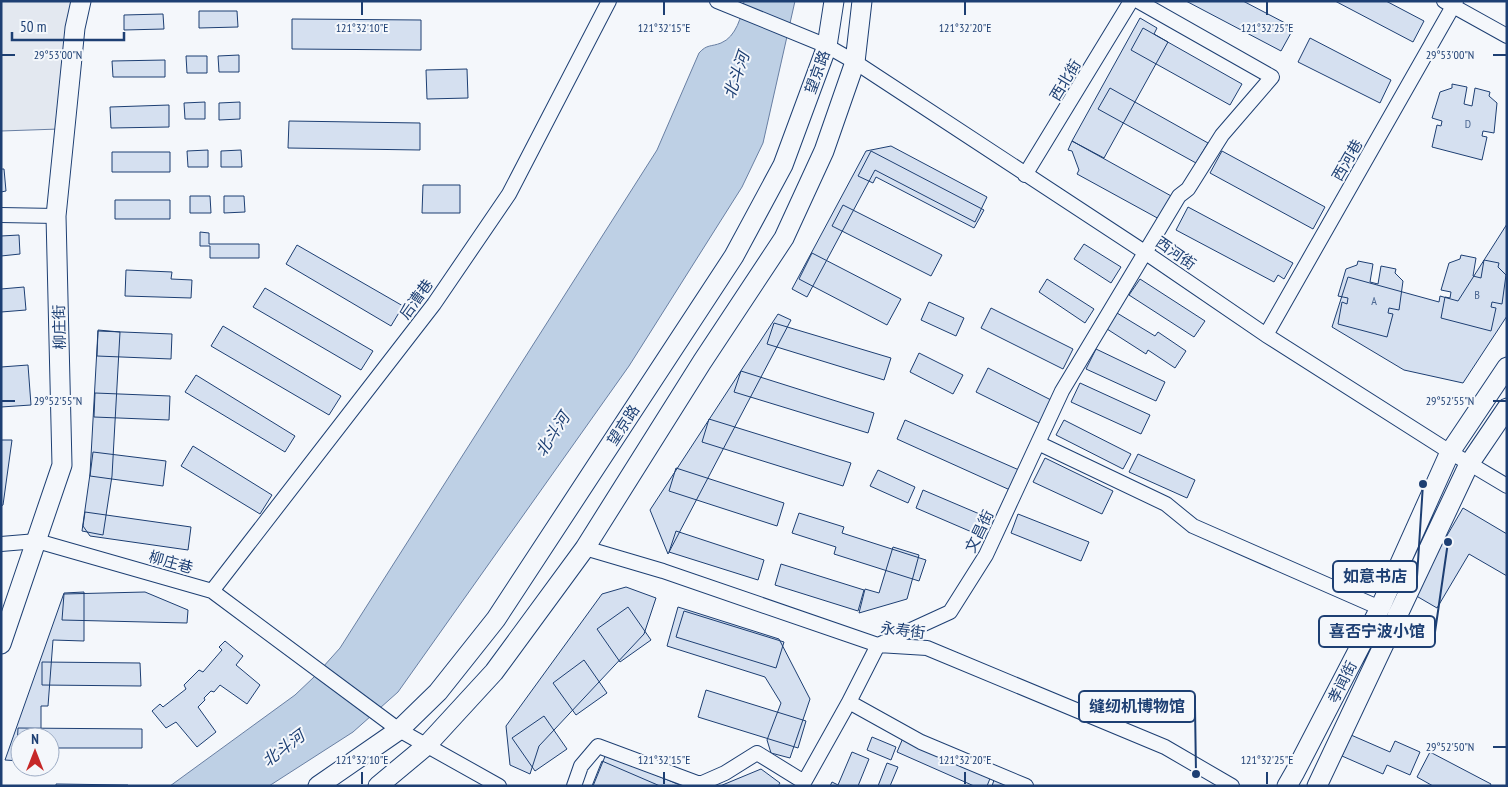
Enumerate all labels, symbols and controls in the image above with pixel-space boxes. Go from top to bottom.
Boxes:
scale bar [12,10,125,42]
text: 50 m [20,17,46,36]
text: 121°32'10"E [336,20,388,35]
text: 121°32'15"E [638,20,690,35]
text: 121°32'20"E [939,20,991,35]
text: 121°32'25"E [1241,20,1293,35]
water label: 北斗河 [719,46,754,101]
text: 29°53'00"N [34,47,82,62]
text: 29°53'00"N [1426,47,1474,62]
street label: 望京路 [800,48,834,96]
street label: 西北街 [1045,56,1085,104]
house number: D [1465,116,1471,131]
street label: 西河巷 [1328,136,1366,184]
street label: 西河街 [1152,232,1200,274]
street label: 后漕巷 [395,275,437,323]
house number: B [1474,287,1480,302]
house number: A [1371,293,1377,308]
street label: 柳庄街 [49,304,69,350]
text: 29°52'55"N [34,393,82,408]
text: 29°52'55"N [1426,393,1474,408]
street label: 望京路 [603,401,643,449]
water label: 北斗河 [531,406,575,460]
street label: 文昌街 [961,507,997,555]
street label: 柳庄巷 [147,547,195,577]
callout: 如意书店 [1333,561,1417,592]
text: 如意书店 [1343,566,1407,586]
callout: 喜否宁波小馆 [1319,616,1435,647]
street label: 永寿街 [880,618,926,642]
text: 喜否宁波小馆 [1329,621,1425,641]
street label: 孝闻街 [1323,658,1361,706]
callout: 缝纫机博物馆 [1079,691,1195,722]
text: 缝纫机博物馆 [1089,696,1185,716]
water label: 北斗河 [258,724,311,770]
north arrow [10,727,60,777]
text: N [31,730,39,748]
text: 29°52'50"N [1426,739,1474,754]
text: 121°32'10"E [336,752,388,767]
text: 121°32'15"E [638,752,690,767]
text: 121°32'20"E [939,752,991,767]
text: 121°32'25"E [1241,752,1293,767]

